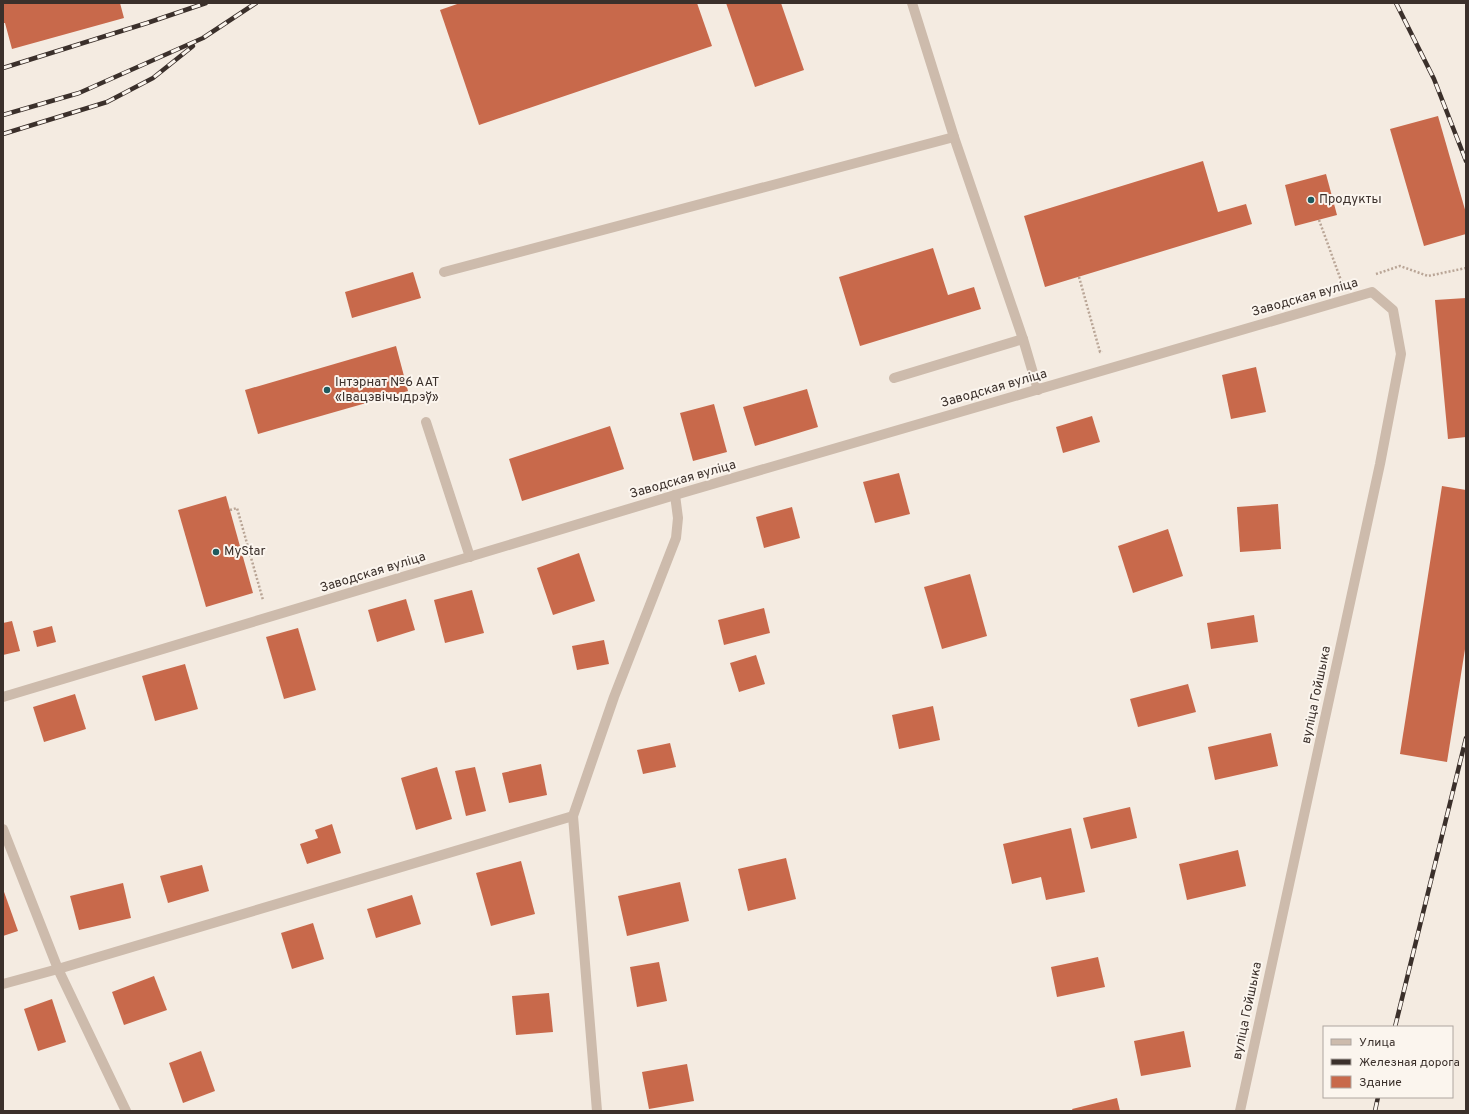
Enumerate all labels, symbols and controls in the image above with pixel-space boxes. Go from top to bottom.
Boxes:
place label: Продукты [1319,192,1382,208]
marker: Продукты [1306,195,1316,205]
street label: Заводская вуліца [1250,275,1360,321]
street label: Заводская вуліца [939,366,1049,412]
place label: Інтэрнат №6 ААТ «Івацэвічыдрэў» [335,375,439,406]
marker: Інтэрнат №6 ААТ «Івацэвічыдрэў» [322,385,332,395]
street label: Заводская вуліца [628,457,738,503]
place label: MyStar [224,544,266,560]
marker: MyStar [211,547,221,557]
street label: Заводская вуліца [318,549,428,597]
street label: вуліца Гойшыка [1299,645,1335,745]
street label: вуліца Гойшыка [1230,961,1266,1061]
legend [1323,1026,1453,1098]
text: Улица [1359,1035,1395,1051]
text: Железная дорога [1359,1055,1460,1071]
text: Здание [1359,1075,1402,1091]

